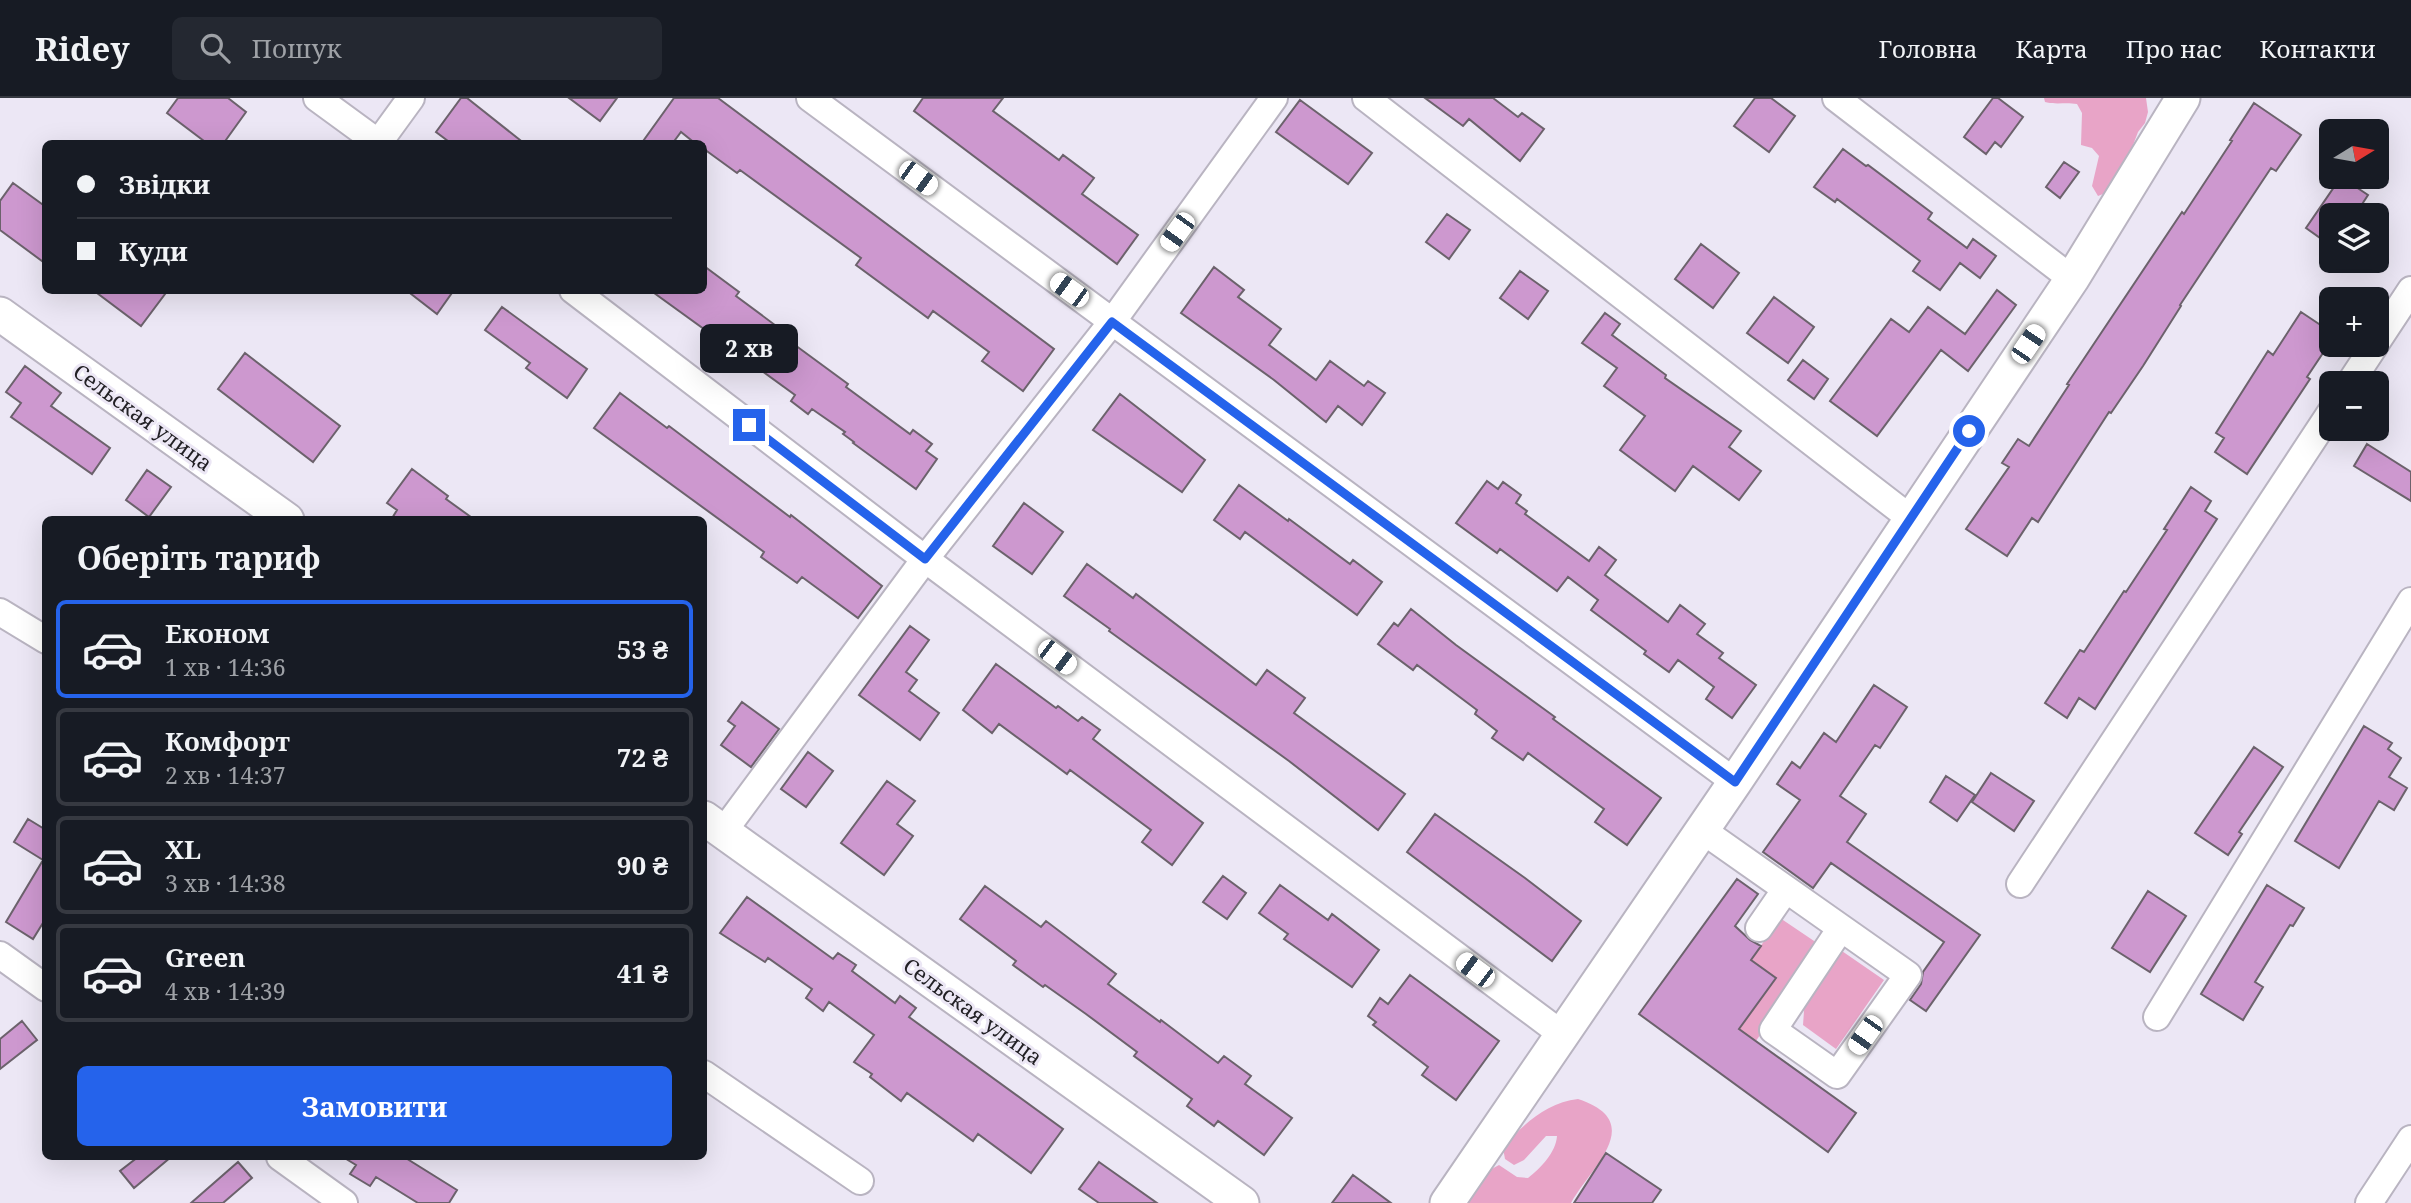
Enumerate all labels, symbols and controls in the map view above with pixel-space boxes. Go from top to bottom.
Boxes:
search box [172,17,662,80]
text: Ridey [35,26,130,71]
icon: search [196,29,234,67]
text: Пошук [252,30,342,66]
text: Головна [1878,32,1978,65]
text: Карта [2016,32,2088,65]
text: Про нас [2126,32,2222,65]
text: Контакти [2260,32,2376,65]
north arrow [2319,119,2389,189]
map controls [2319,119,2389,441]
car [895,157,942,199]
text: Звідки [119,166,210,202]
button: layers [2319,203,2389,273]
car [1157,209,1198,255]
text: Куди [119,233,188,269]
car [1046,269,1093,311]
button: + [2319,287,2389,357]
car [2008,321,2049,367]
callout: 2 хв [700,324,798,372]
text: 2 хв [725,332,773,364]
street label: Сельская улица [68,357,218,477]
button: − [2319,371,2389,441]
route end [733,409,765,441]
route start [1953,415,1985,447]
text: Оберіть тариф [77,536,321,579]
text: Економ [165,615,269,651]
icon: car [81,618,144,681]
text: 53 ₴ [617,631,668,667]
car [1034,636,1081,678]
text: 1 хв · 14:36 [165,651,286,683]
text: Комфорт [165,723,290,759]
icon: car [81,726,144,789]
text: 72 ₴ [617,739,668,775]
text: 2 хв · 14:37 [165,759,286,791]
text: XL [165,831,201,867]
icon: car [81,834,144,897]
text: 90 ₴ [617,847,668,883]
text: 3 хв · 14:38 [165,867,286,899]
text: Green [165,939,246,975]
icon: car [81,942,144,1005]
car [1452,949,1499,991]
street label: Сельская улица [898,951,1048,1071]
text: 41 ₴ [617,955,668,991]
text: 4 хв · 14:39 [165,975,286,1007]
car [1845,1012,1886,1058]
button: Замовити [77,1066,672,1146]

